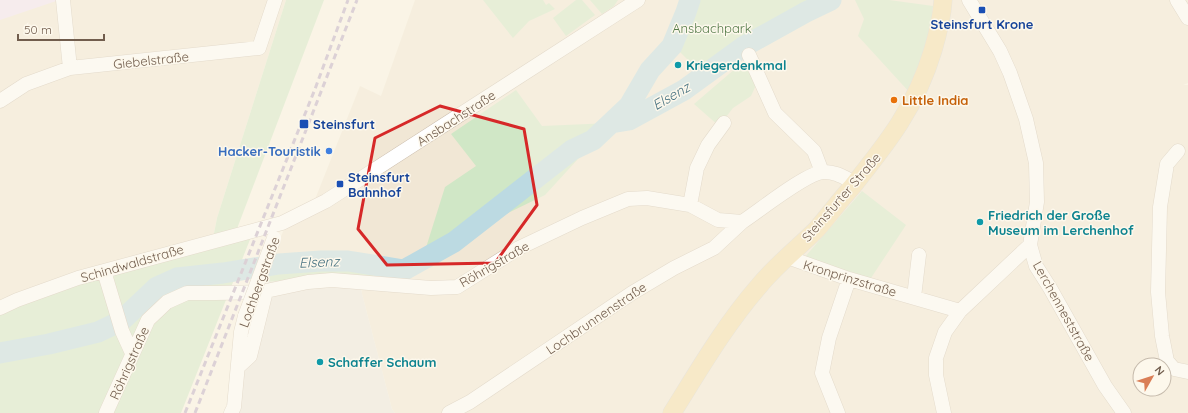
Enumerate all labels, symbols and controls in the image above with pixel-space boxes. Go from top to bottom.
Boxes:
marker: Steinsfurt Krone [977,5,987,15]
scale bar [18,16,104,42]
place label: Steinsfurt Krone [931,16,1034,32]
park label: Ansbachpark [672,20,752,36]
text: 50 m [24,22,52,37]
street label: Giebelstraße [112,48,190,72]
place label: Kriegerdenkmal [686,57,786,73]
marker: Kriegerdenkmal [673,60,683,70]
water label: Elsenz [649,77,694,114]
street label: Ansbachstraße [414,87,498,149]
place label: Little India [902,92,968,108]
marker: Little India [889,95,899,105]
place label: Steinsfurt [313,116,375,132]
marker: Steinsfurt [298,118,310,130]
place label: Hacker-Touristik [218,143,321,159]
marker: Hacker-Touristik [324,146,334,156]
street label: Steinsfurter Straße [798,149,884,245]
place label: Steinsfurt Bahnhof [348,169,410,200]
marker: Steinsfurt Bahnhof [335,179,345,189]
place label: Friedrich der Große Museum im Lerchenhof [988,207,1134,238]
marker: Friedrich der Große Museum im Lerchenhof [975,217,985,227]
street label: Lochbergstraße [235,234,283,330]
street label: Röhrigstraße [456,238,532,290]
street label: Schindwaldstraße [79,241,185,285]
water label: Elsenz [298,252,341,272]
street label: Kronprinzstraße [801,256,899,300]
street label: Lerchenneststraße [1030,258,1098,364]
street label: Lochbrunnenstraße [543,279,649,357]
street label: Röhrigstraße [106,324,152,402]
place label: Schaffer Schaum [328,354,436,370]
marker: Schaffer Schaum [315,357,325,367]
north arrow [1132,357,1172,397]
text: N [1152,363,1168,378]

